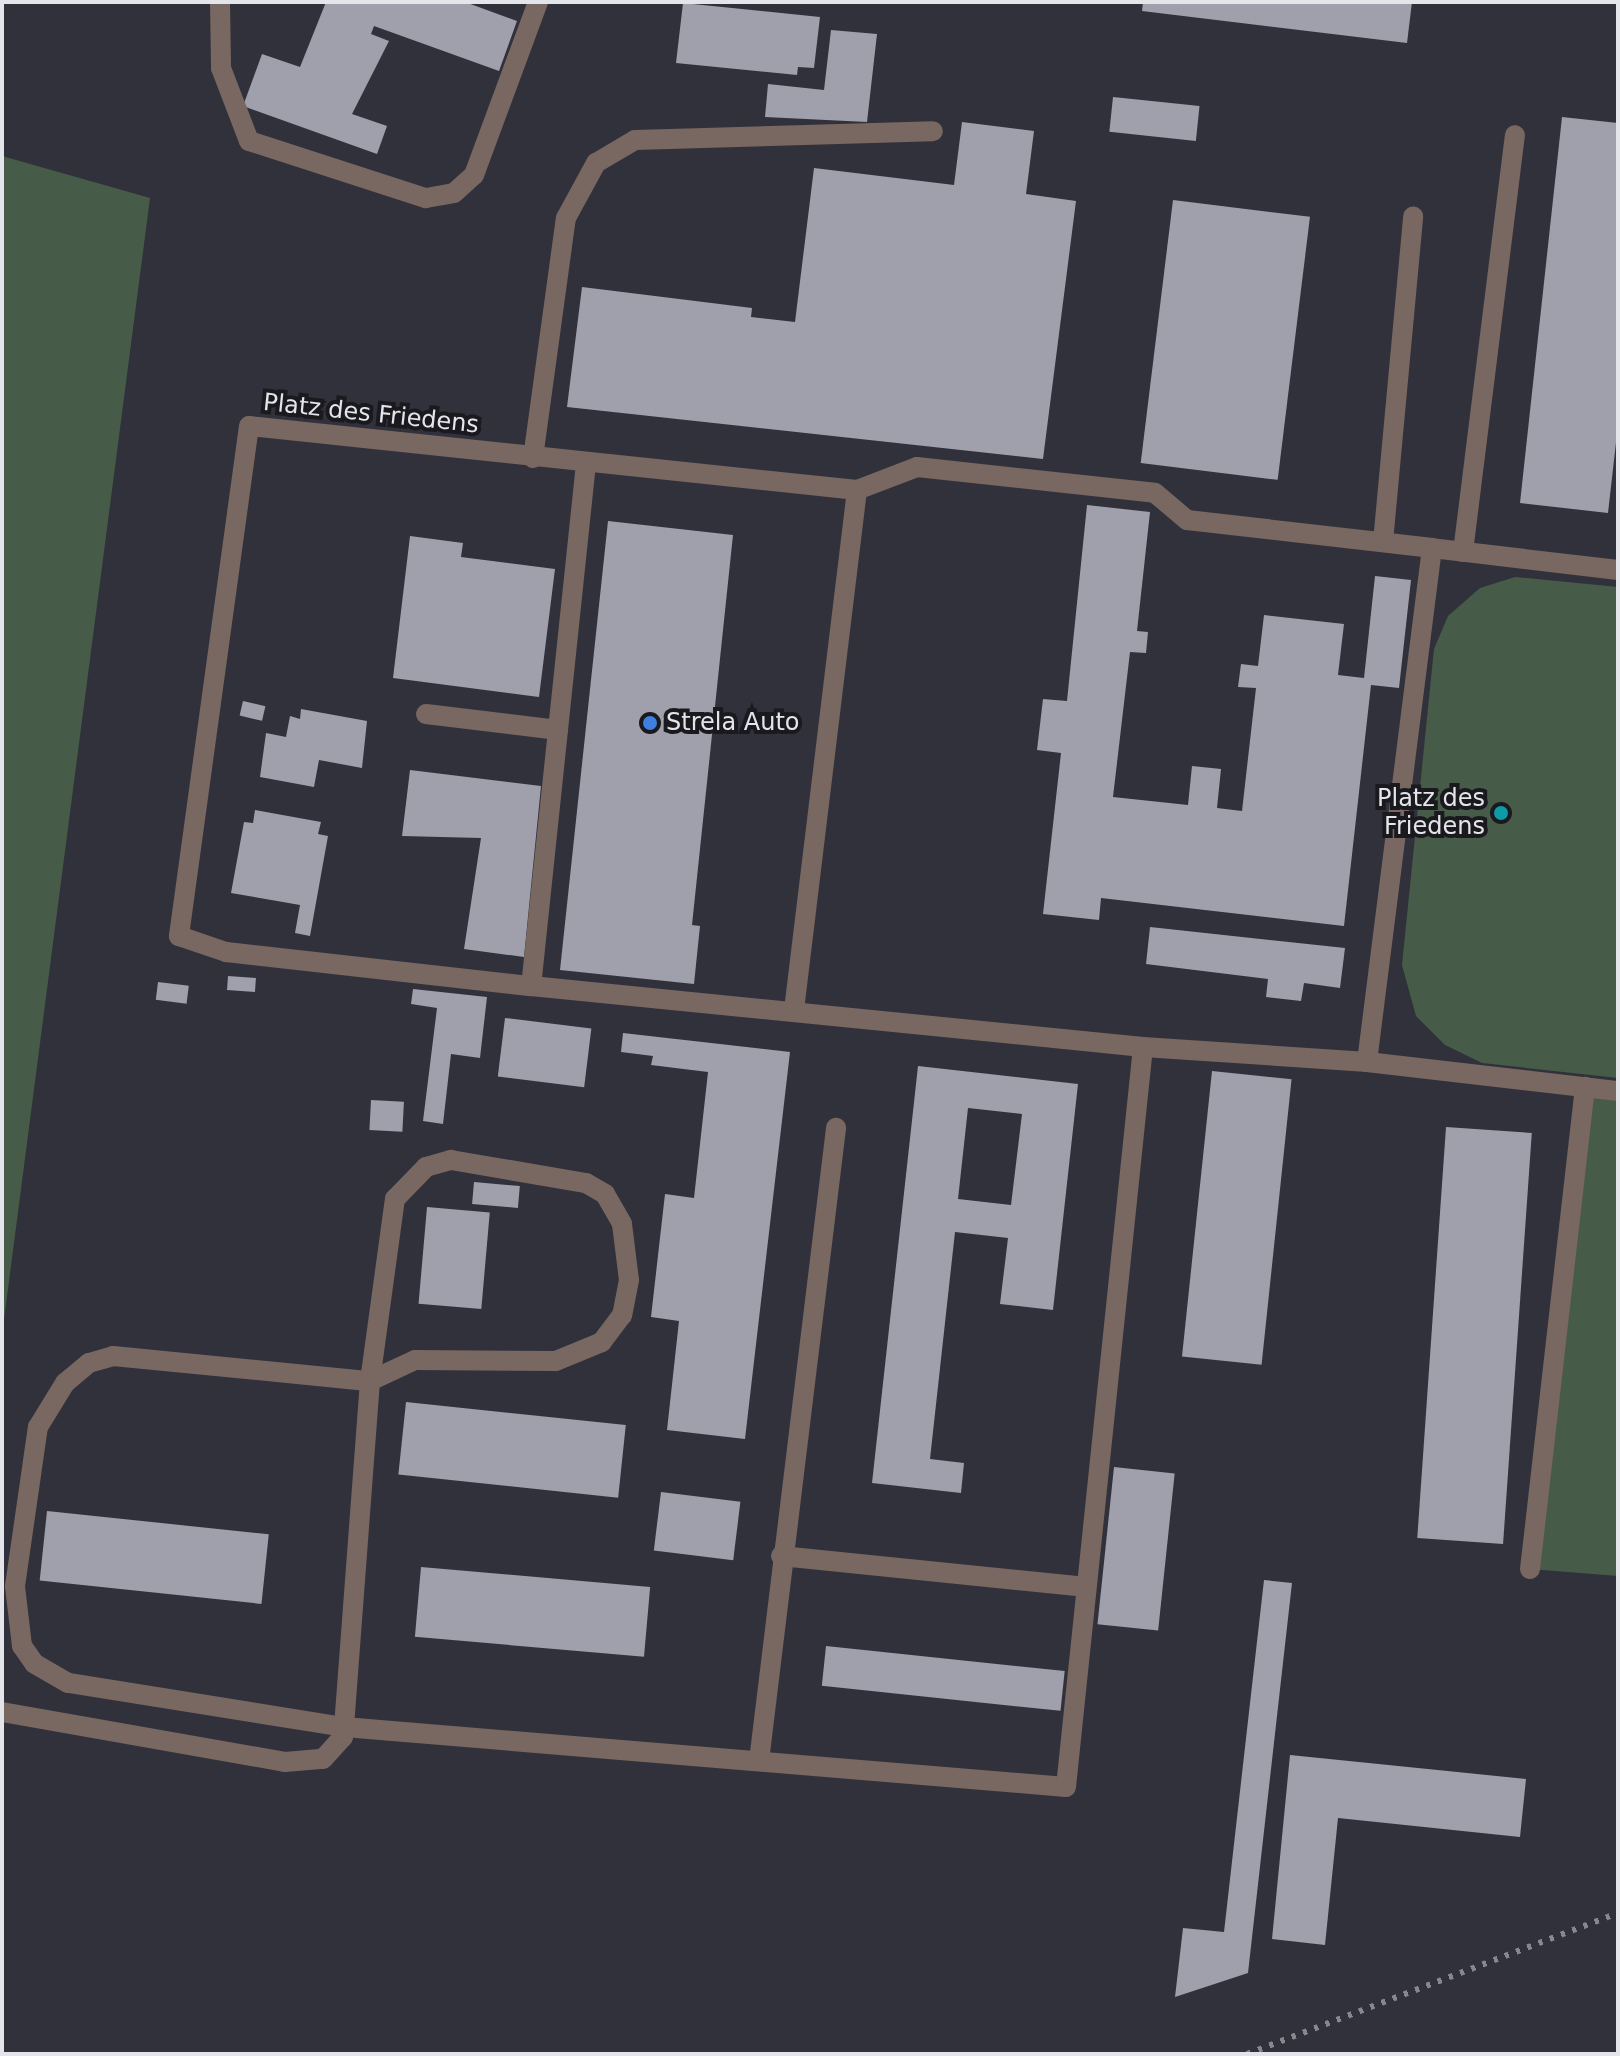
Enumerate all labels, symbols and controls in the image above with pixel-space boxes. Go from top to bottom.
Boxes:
street label: Platz des Friedens [262,388,480,440]
place label: Strela Auto [666,709,799,737]
marker: Strela Auto [641,714,659,732]
place label: Platz des Friedens [1377,785,1485,841]
marker: Platz des Friedens [1492,804,1510,822]

